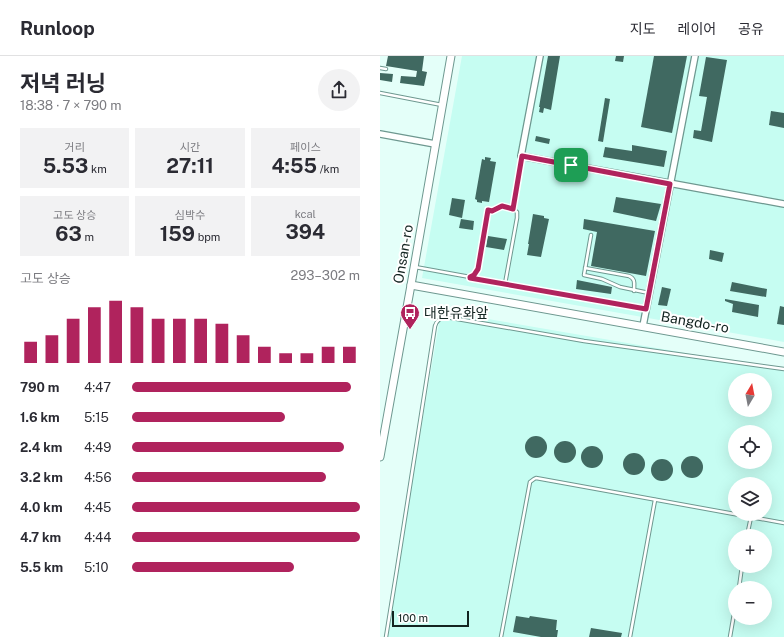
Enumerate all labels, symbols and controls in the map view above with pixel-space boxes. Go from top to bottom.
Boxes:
text: Runloop [20,17,95,39]
text: 지도 [630,21,656,37]
text: 레이어 [678,21,716,37]
text: 공유 [738,21,764,37]
button: share [318,69,360,111]
text: 저녁 러닝 [20,70,106,96]
text: 18:38 · 7 × 790 m [20,98,121,113]
text: 거리 [65,141,85,153]
text: 시간 [180,141,200,153]
text: 페이스 [290,141,321,153]
pin [554,148,588,182]
text: 5.53 [43,154,88,178]
text: 27:11 [166,154,214,178]
text: 4:55 [271,154,317,178]
icon: arrive [560,154,582,176]
text: km [88,163,107,175]
text: /km [317,163,339,175]
text: kcal [295,208,316,220]
text: 고도 상승 [53,209,96,221]
text: 심박수 [175,209,205,221]
text: 394 [286,220,325,244]
text: 63 [55,222,82,246]
text: 159 [160,222,195,246]
street label: Onsan-ro [390,223,416,285]
text: m [82,231,94,243]
text: bpm [195,231,220,243]
text: 293–302 m [291,268,360,283]
text: 고도 상승 [20,271,71,286]
bus stop icon: 대한유화앞 [399,302,421,330]
place label: 대한유화앞 [424,305,489,321]
street label: Bangdo-ro [660,308,730,336]
north arrow [728,373,772,417]
map controls [728,373,772,625]
text: 790 m [20,380,60,395]
text: 4:47 [84,380,111,395]
text: 1.6 km [20,410,60,425]
text: 5:15 [84,410,109,425]
button: locate [728,425,772,469]
text: 2.4 km [20,440,62,455]
text: 4:49 [84,440,111,455]
text: 3.2 km [20,470,63,485]
text: 4:56 [84,470,112,485]
button: layers [728,477,772,521]
text: 4.0 km [20,500,63,515]
text: 4:45 [84,500,111,515]
button: + [728,529,772,573]
text: 4.7 km [20,530,61,545]
text: 4:44 [84,530,111,545]
text: 5.5 km [20,560,63,575]
text: 5:10 [84,560,109,575]
button: − [728,581,772,625]
scale bar [392,609,469,628]
text: 100 m [398,612,428,624]

